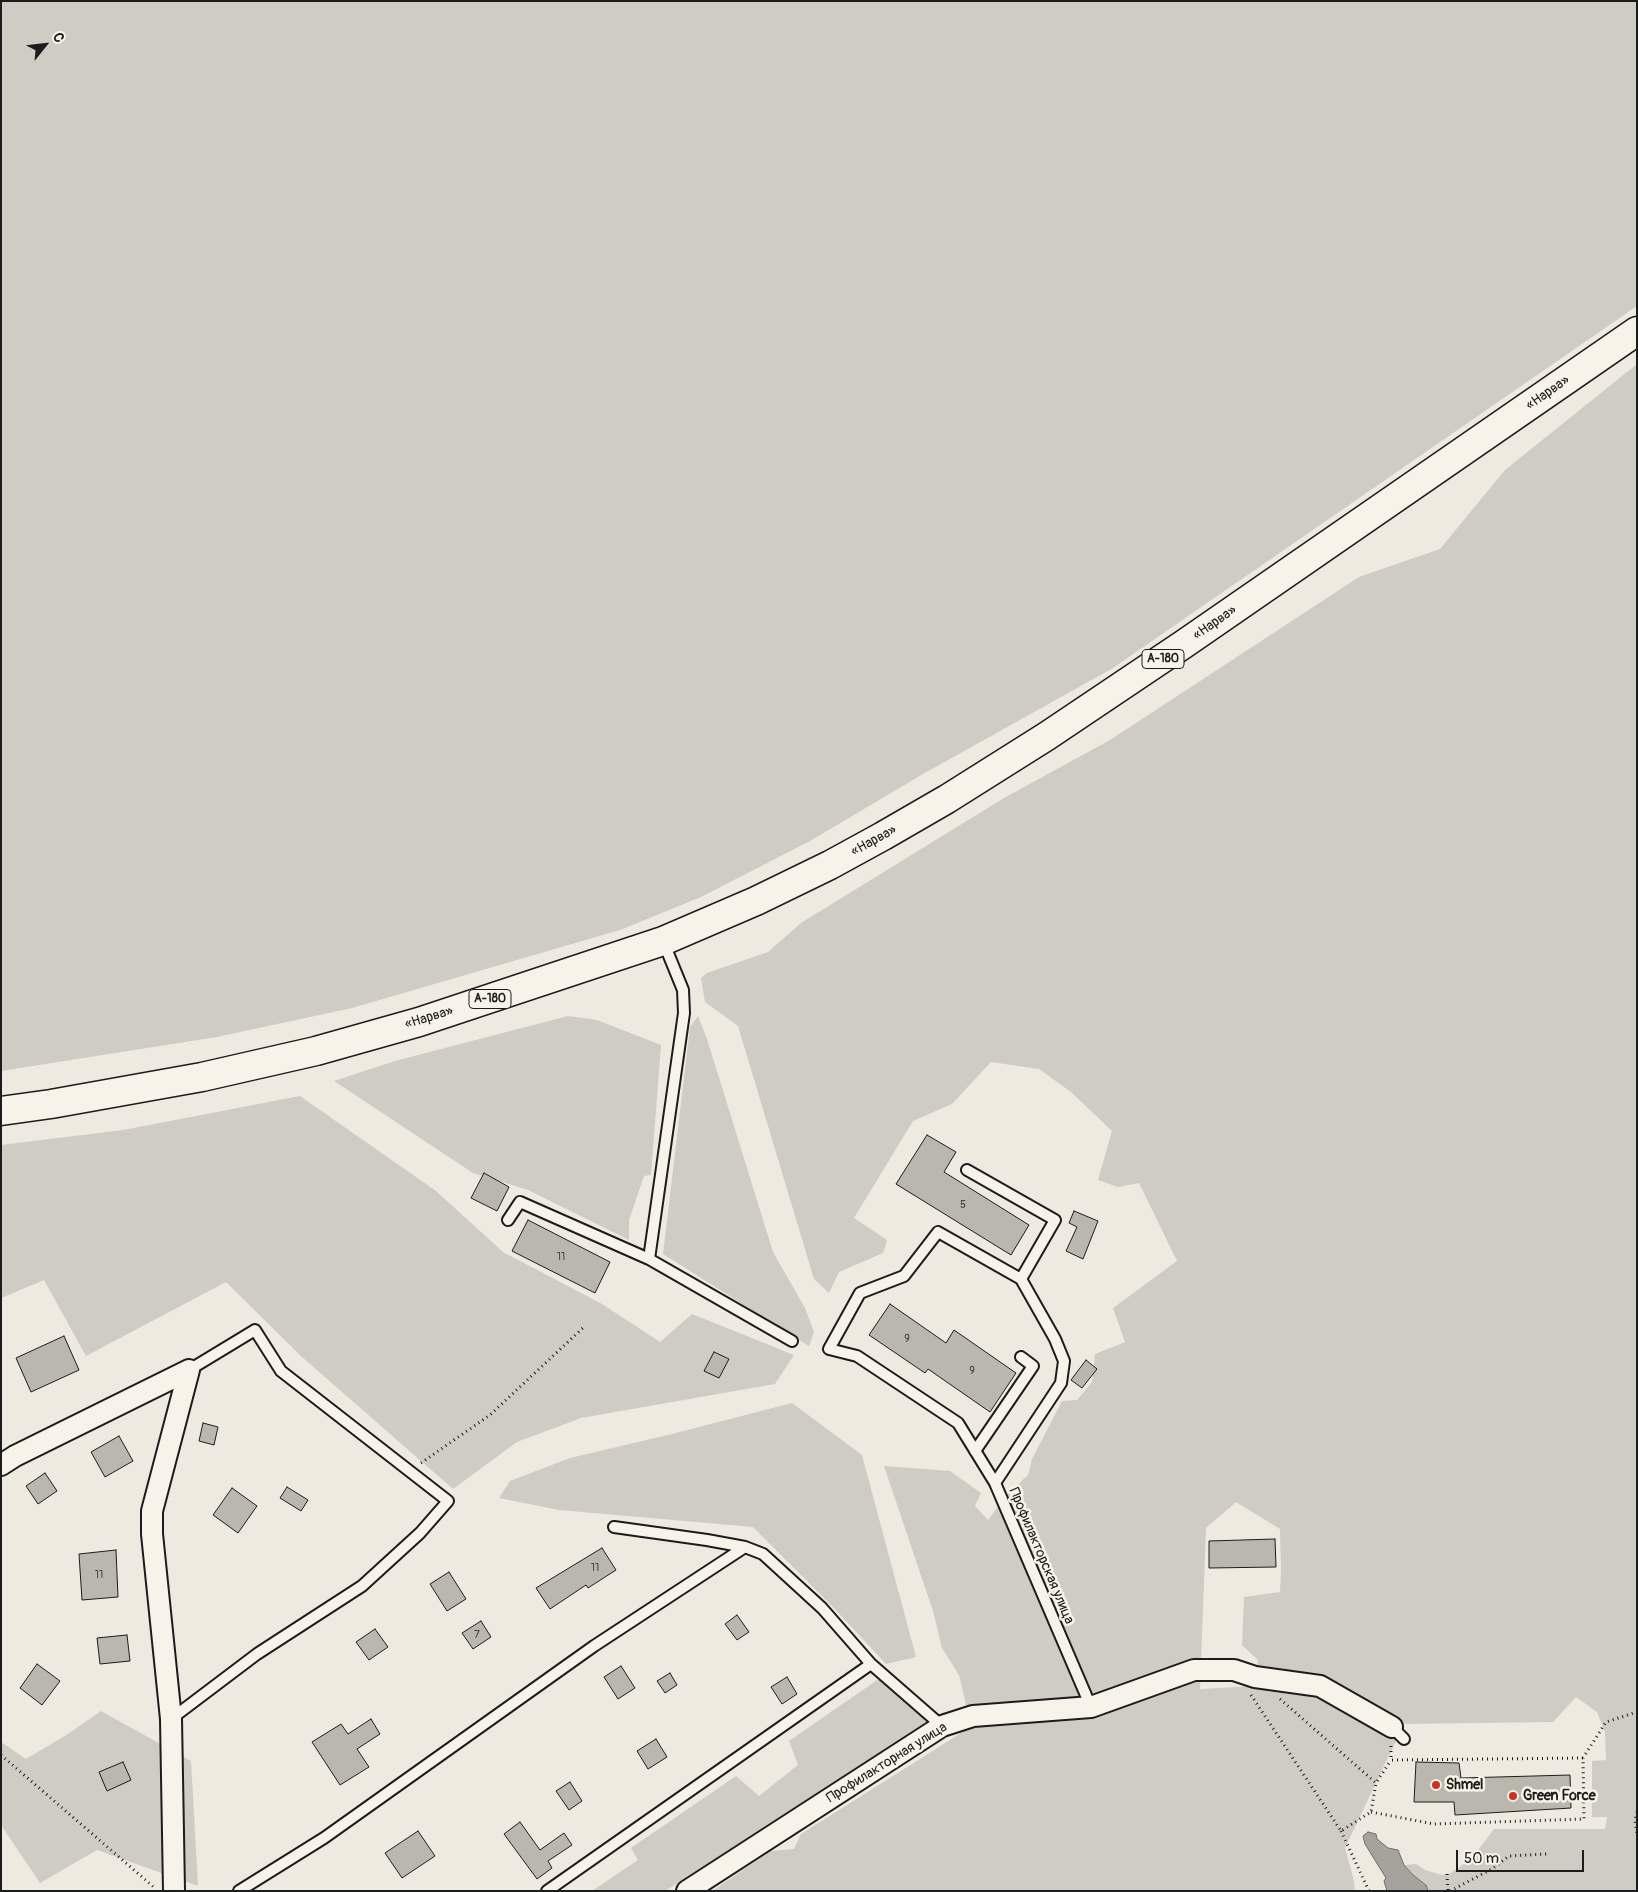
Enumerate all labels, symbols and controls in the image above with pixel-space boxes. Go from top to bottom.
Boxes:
north arrow [20,20,70,70]
text: С [49,30,68,45]
street label: «Нарва» [1523,372,1573,414]
street label: «Нарва» [1190,602,1240,644]
road number: А-180 [1142,650,1184,669]
street label: «Нарва» [848,822,900,860]
road number: А-180 [469,990,511,1009]
street label: «Нарва» [403,1003,455,1033]
house number: 5 [960,1198,966,1212]
house number: 11 [557,1250,565,1264]
house number: 9 [904,1332,910,1346]
house number: 9 [969,1364,975,1378]
street label: Профилакторская улица [1005,1485,1077,1627]
house number: 11 [591,1561,599,1575]
house number: 11 [95,1568,103,1582]
house number: 7 [474,1628,480,1642]
street label: Профилакторная улица [824,1719,950,1807]
place label: Shmel [1446,1777,1483,1793]
marker: Shmel [1430,1779,1442,1791]
place label: Green Force [1523,1788,1596,1804]
marker: Green Force [1507,1790,1519,1802]
scale bar [1458,1840,1586,1872]
text: 50 m [1464,1849,1499,1868]

